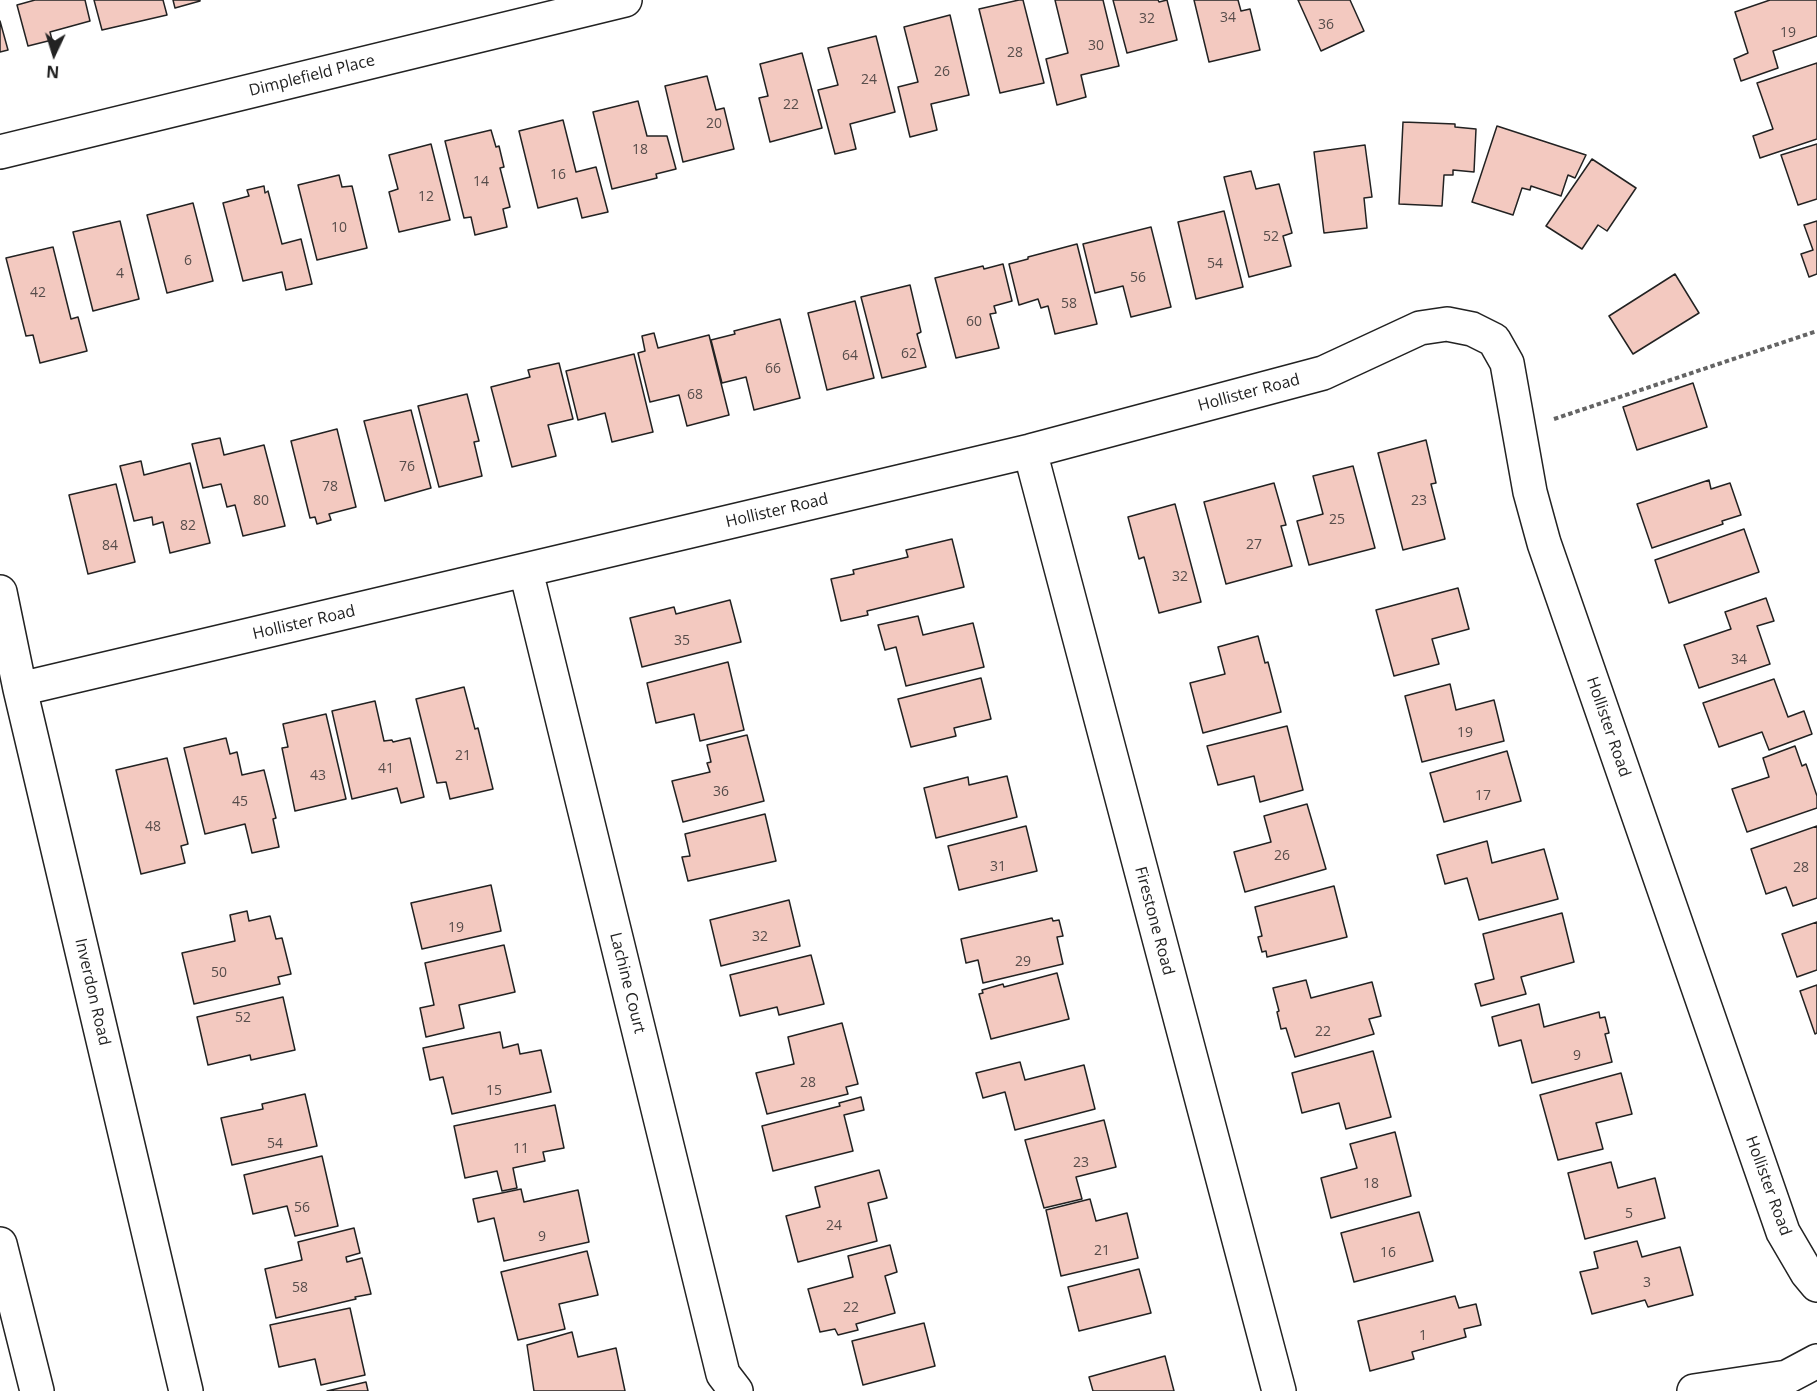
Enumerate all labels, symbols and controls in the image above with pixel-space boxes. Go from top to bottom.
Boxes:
house number: 34 [1220,10,1236,26]
house number: 32 [1139,11,1155,27]
house number: 36 [1318,17,1334,33]
north arrow [24,24,84,84]
house number: 19 [1780,25,1796,41]
house number: 30 [1088,38,1104,54]
house number: 28 [1007,45,1023,61]
street label: Dimplefield Place [247,51,377,101]
text: N [45,61,60,83]
house number: 26 [934,64,950,80]
house number: 24 [861,72,877,88]
house number: 22 [783,97,799,113]
house number: 20 [706,116,722,132]
house number: 18 [632,142,648,158]
house number: 16 [550,167,566,183]
house number: 14 [473,174,489,190]
house number: 12 [418,189,434,205]
house number: 10 [331,220,347,236]
house number: 52 [1263,229,1279,245]
house number: 6 [184,253,192,269]
house number: 54 [1207,256,1223,272]
house number: 4 [116,266,124,282]
house number: 56 [1130,270,1146,286]
house number: 42 [30,285,46,301]
house number: 58 [1061,296,1077,312]
house number: 60 [966,314,982,330]
house number: 62 [901,346,917,362]
house number: 64 [842,348,858,364]
house number: 66 [765,361,781,377]
street label: Hollister Road [1196,370,1302,416]
house number: 68 [687,387,703,403]
house number: 76 [399,459,415,475]
house number: 78 [322,479,338,495]
street label: Hollister Road [724,490,830,532]
house number: 80 [253,493,269,509]
house number: 23 [1411,493,1427,509]
house number: 25 [1329,512,1345,528]
house number: 82 [180,518,196,534]
house number: 27 [1246,537,1262,553]
house number: 84 [102,538,118,554]
house number: 32 [1172,569,1188,585]
street label: Hollister Road [251,602,357,644]
house number: 35 [674,633,690,649]
house number: 34 [1731,652,1747,668]
street label: Hollister Road [1582,674,1634,780]
house number: 19 [1457,725,1473,741]
house number: 21 [455,748,471,764]
house number: 41 [378,761,394,777]
house number: 43 [310,768,326,784]
house number: 36 [713,784,729,800]
house number: 17 [1475,788,1491,804]
house number: 45 [232,794,248,810]
house number: 48 [145,819,161,835]
house number: 26 [1274,848,1290,864]
house number: 31 [990,859,1006,875]
house number: 28 [1793,860,1809,876]
street label: Firestone Road [1130,864,1178,978]
house number: 19 [448,920,464,936]
house number: 32 [752,929,768,945]
street label: Lachine Court [605,930,649,1036]
street label: Inverdon Road [70,937,114,1047]
house number: 29 [1015,954,1031,970]
house number: 50 [211,965,227,981]
house number: 52 [235,1010,251,1026]
house number: 22 [1315,1024,1331,1040]
house number: 9 [1573,1048,1581,1064]
house number: 28 [800,1075,816,1091]
house number: 15 [486,1083,502,1099]
street label: Hollister Road [1741,1134,1795,1238]
house number: 54 [267,1136,283,1152]
house number: 11 [513,1141,529,1157]
house number: 23 [1073,1155,1089,1171]
house number: 18 [1363,1176,1379,1192]
house number: 56 [294,1200,310,1216]
house number: 5 [1625,1206,1633,1222]
house number: 24 [826,1218,842,1234]
house number: 9 [538,1229,546,1245]
house number: 21 [1094,1243,1110,1259]
house number: 16 [1380,1245,1396,1261]
house number: 3 [1643,1275,1651,1291]
house number: 58 [292,1280,308,1296]
house number: 22 [843,1300,859,1316]
house number: 1 [1419,1328,1427,1344]

